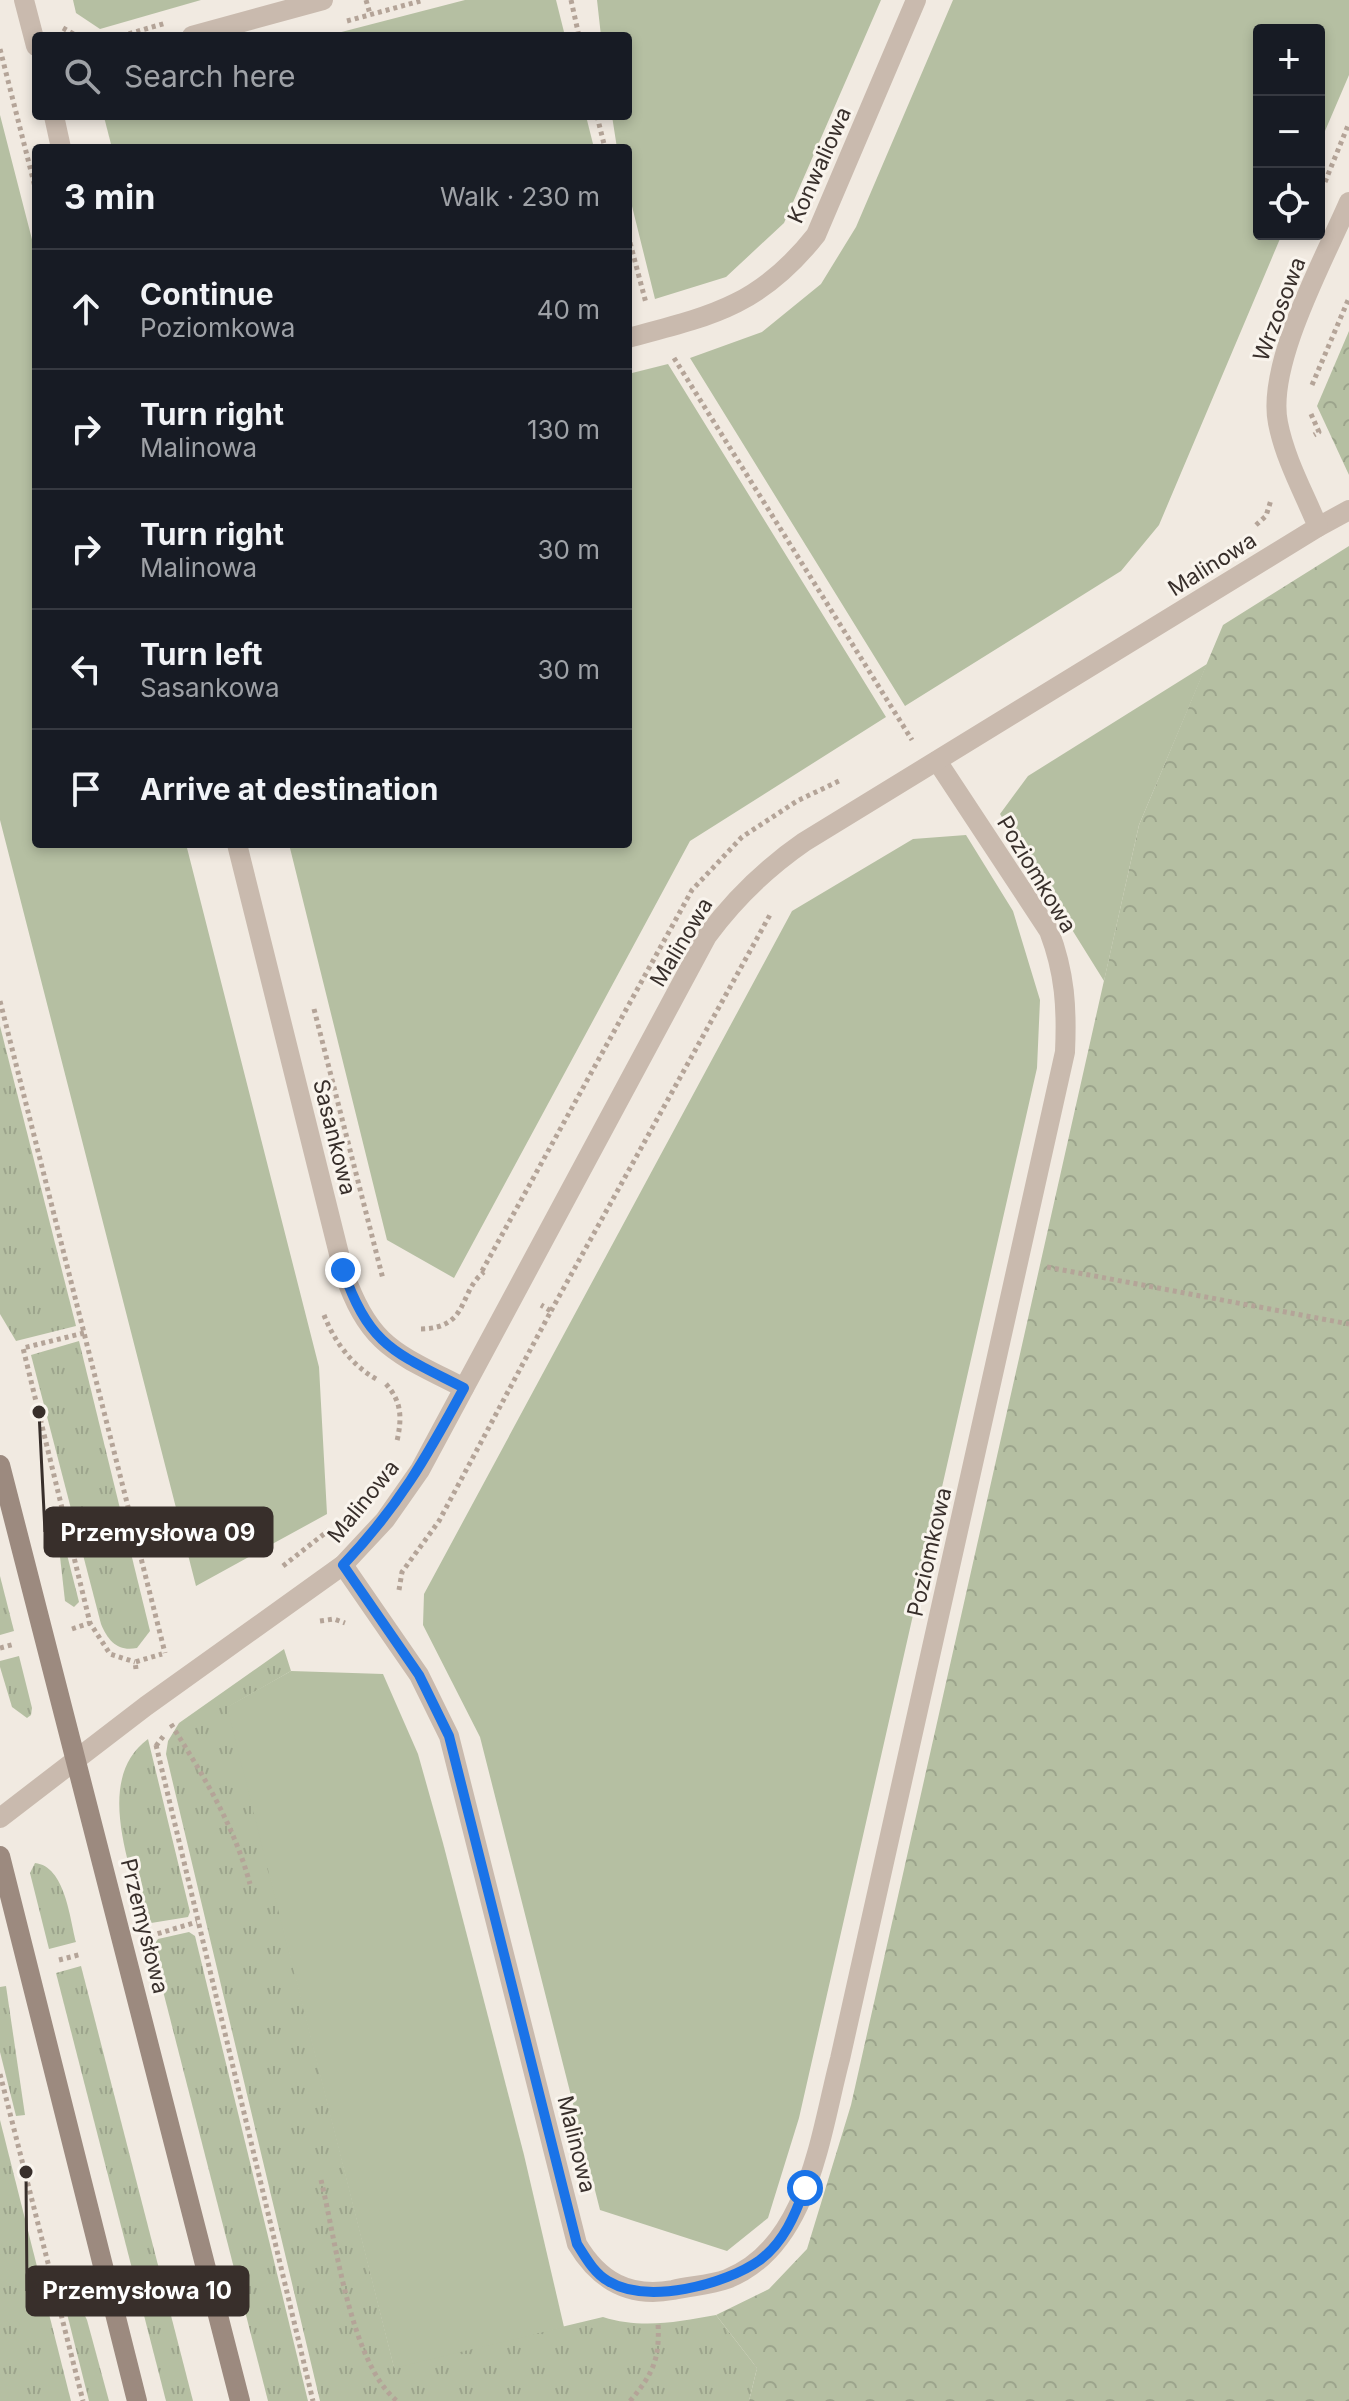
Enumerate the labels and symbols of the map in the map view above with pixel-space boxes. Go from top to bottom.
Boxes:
street label: Konwaliowa [782,103,856,227]
street label: Wrzosowa [1247,253,1311,365]
street label: Malinowa [1163,527,1261,601]
street label: Poziomkowa [992,811,1082,937]
street label: Malinowa [644,893,718,991]
street label: Sasankowa [308,1077,362,1197]
route end [325,1252,361,1288]
street label: Malinowa [322,1454,404,1548]
street label: Poziomkowa [902,1485,956,1619]
callout: Przemysłowa 09 [45,1508,272,1556]
text: Przemysłowa 09 [61,1518,255,1547]
street label: Przemysłowa [116,1856,174,1996]
street label: Malinowa [552,2093,602,2195]
route start [787,2170,823,2206]
callout: Przemysłowa 10 [27,2267,248,2315]
text: Przemysłowa 10 [42,2276,232,2305]

